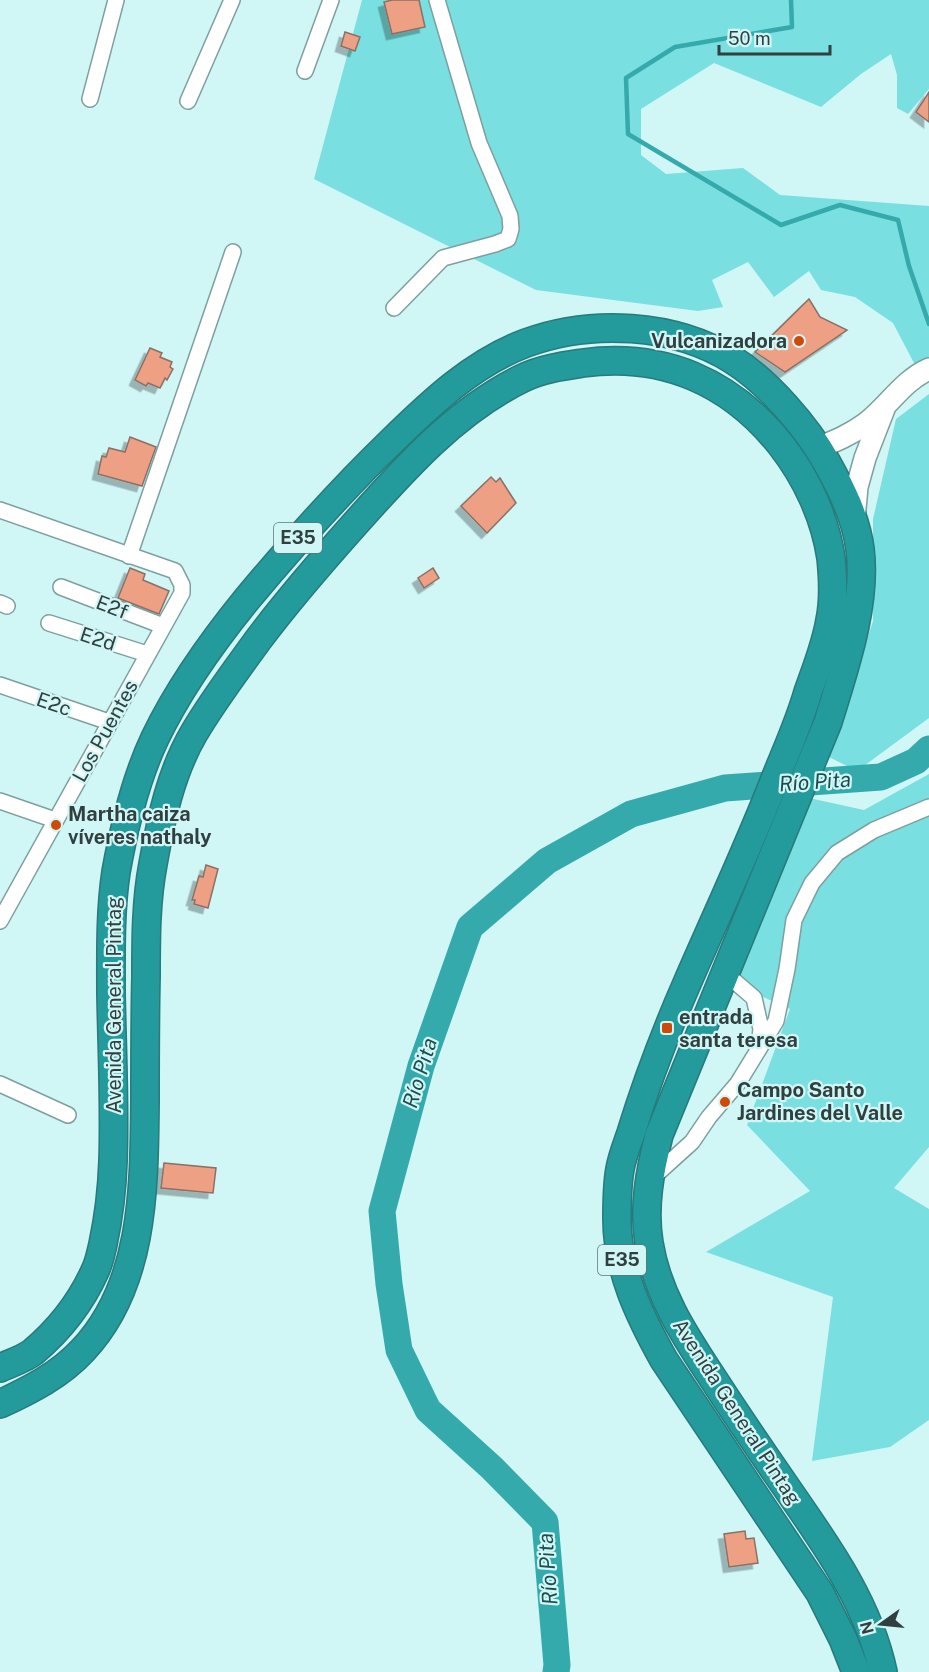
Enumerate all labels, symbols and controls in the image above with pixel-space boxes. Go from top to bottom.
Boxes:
scale bar [719,18,830,56]
text: 50 m [728,28,771,49]
place label: Vulcanizadora [651,329,787,353]
marker: Vulcanizadora [792,334,806,348]
road number: E35 [274,523,322,553]
street label: E2f [93,590,131,624]
street label: E2d [77,622,119,656]
street label: Los Puentes [67,676,143,786]
street label: E2c [33,687,75,721]
water label: Río Pita [778,767,852,796]
place label: Martha caiza víveres nathaly [68,802,212,849]
marker: Martha caiza víveres nathaly [49,818,63,832]
street label: Avenida General Pintag [102,897,126,1114]
place label: entrada santa teresa [679,1005,798,1052]
marker: entrada santa teresa [660,1021,674,1035]
water label: Río Pita [397,1035,442,1111]
place label: Campo Santo Jardines del Valle [737,1078,903,1125]
marker: Campo Santo Jardines del Valle [718,1095,732,1109]
road number: E35 [598,1245,646,1275]
street label: Avenida General Pintag [668,1314,806,1510]
water label: Río Pita [533,1532,562,1606]
north arrow [851,1594,911,1654]
text: N [856,1619,878,1636]

